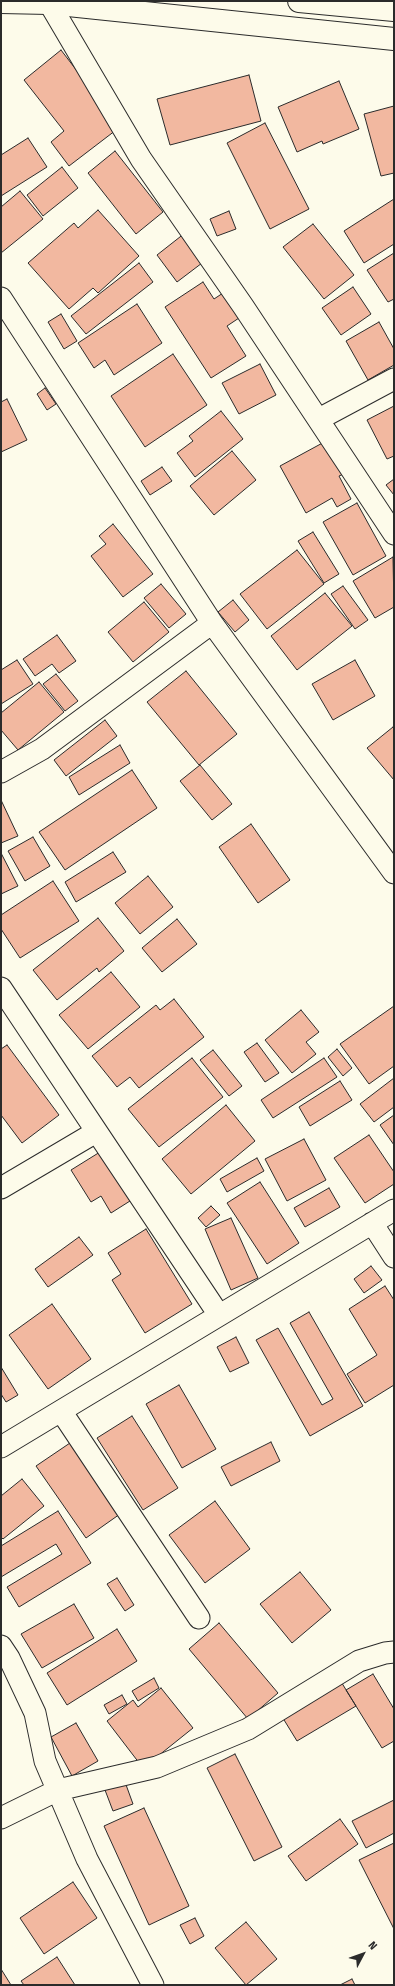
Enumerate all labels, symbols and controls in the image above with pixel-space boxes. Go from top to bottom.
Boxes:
north arrow [343,1934,383,1974]
text: N [365,1939,380,1953]

